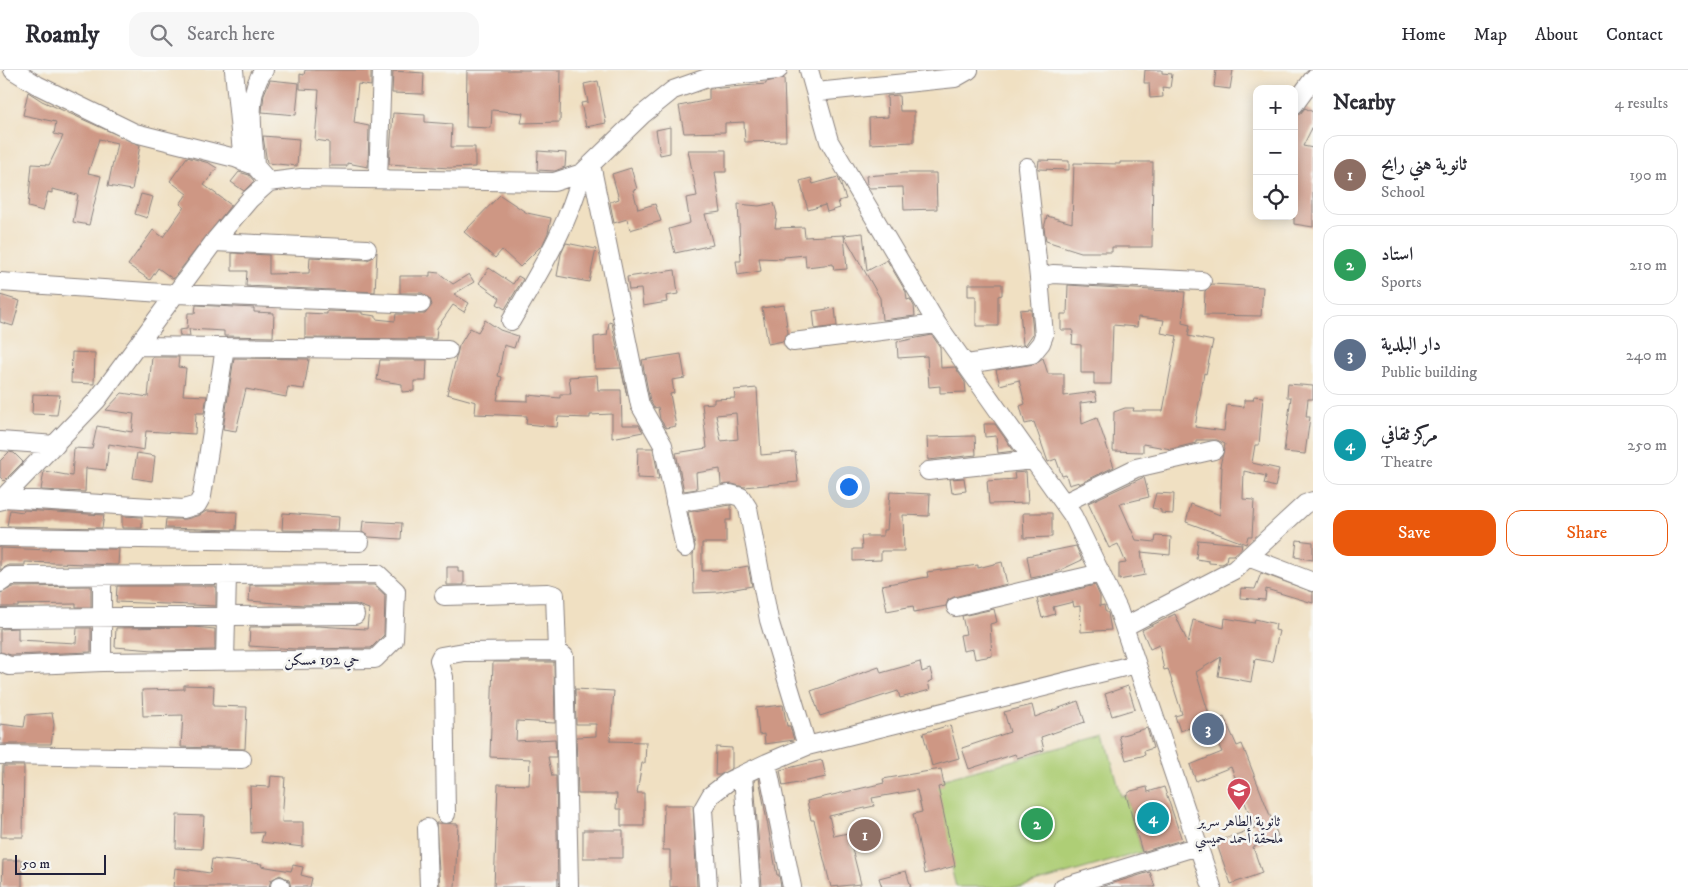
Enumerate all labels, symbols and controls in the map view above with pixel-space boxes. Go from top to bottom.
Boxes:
search box [129,12,479,57]
text: Roamly [25,20,99,50]
icon: search [147,21,175,49]
text: Search here [187,23,275,46]
text: Home [1401,24,1446,46]
text: Map [1474,24,1507,46]
text: About [1535,24,1578,46]
text: Contact [1606,24,1663,46]
map controls [1253,85,1298,220]
button: + [1253,85,1298,130]
text: Nearby [1333,90,1395,116]
text: 4 results [1615,93,1668,113]
button: − [1253,130,1298,175]
text: ثانوية هني رابح [1381,153,1467,176]
text: 1 [1347,165,1353,185]
text: 190 m [1629,165,1667,185]
button: locate [1253,175,1298,220]
text: School [1381,182,1425,202]
text: استاد [1381,243,1413,266]
text: 2 [1346,255,1354,275]
text: 210 m [1629,255,1667,275]
text: Sports [1381,272,1422,292]
text: دار البلدية [1381,333,1441,356]
text: 3 [1347,345,1353,365]
text: 240 m [1626,345,1667,365]
text: Public building [1381,362,1477,382]
text: مركز ثقافي [1381,423,1438,446]
text: 4 [1345,435,1355,455]
text: 250 m [1627,435,1667,455]
text: Theatre [1381,452,1433,472]
your location [836,474,862,500]
button: Save [1333,510,1496,556]
button: Share [1506,510,1668,556]
street label: حي 192 مسكن [284,650,360,672]
pin: 3 [1192,710,1224,748]
school or university icon: ثانوية الطاهر سرير ملحقة أحمد حميسي [1226,777,1252,811]
pin: 4 [1137,799,1169,837]
pin: 2 [1021,805,1053,843]
place label: ثانوية الطاهر سرير ملحقة أحمد حميسي [1195,812,1283,852]
pin: 1 [849,816,881,854]
scale bar [15,852,106,875]
text: 50 m [22,855,50,873]

